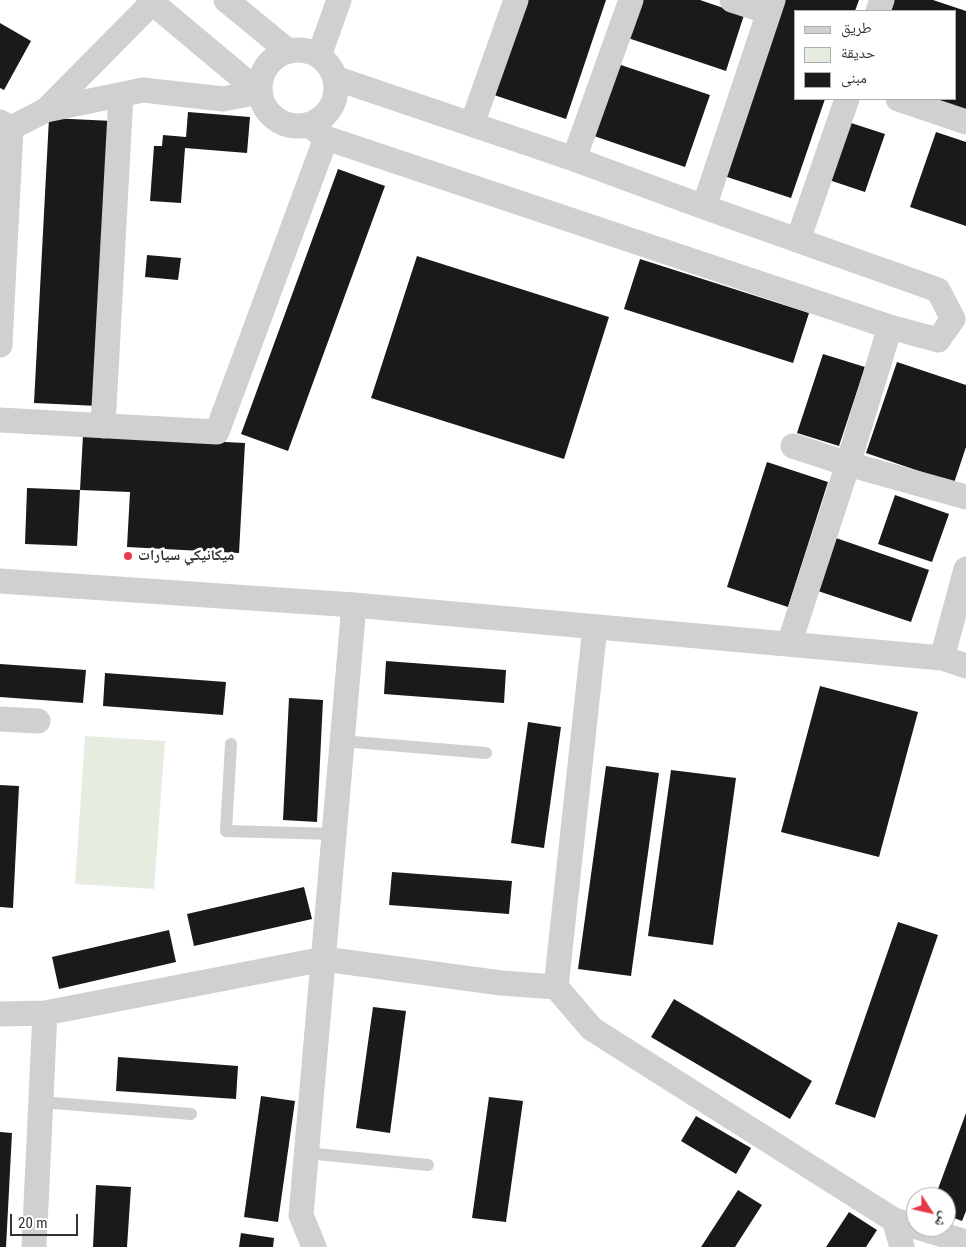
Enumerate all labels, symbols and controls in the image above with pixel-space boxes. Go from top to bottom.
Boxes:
legend [794,10,956,100]
text: طريق [841,19,872,37]
text: حديقة [841,44,875,62]
text: مبنى [841,69,867,87]
place label: ميكانيكي سيارات [138,547,234,565]
marker: ميكانيكي سيارات [122,550,134,562]
north arrow [906,1187,956,1237]
scale bar [12,1204,80,1236]
text: ش [932,1209,953,1231]
text: 20 m [18,1214,48,1232]

